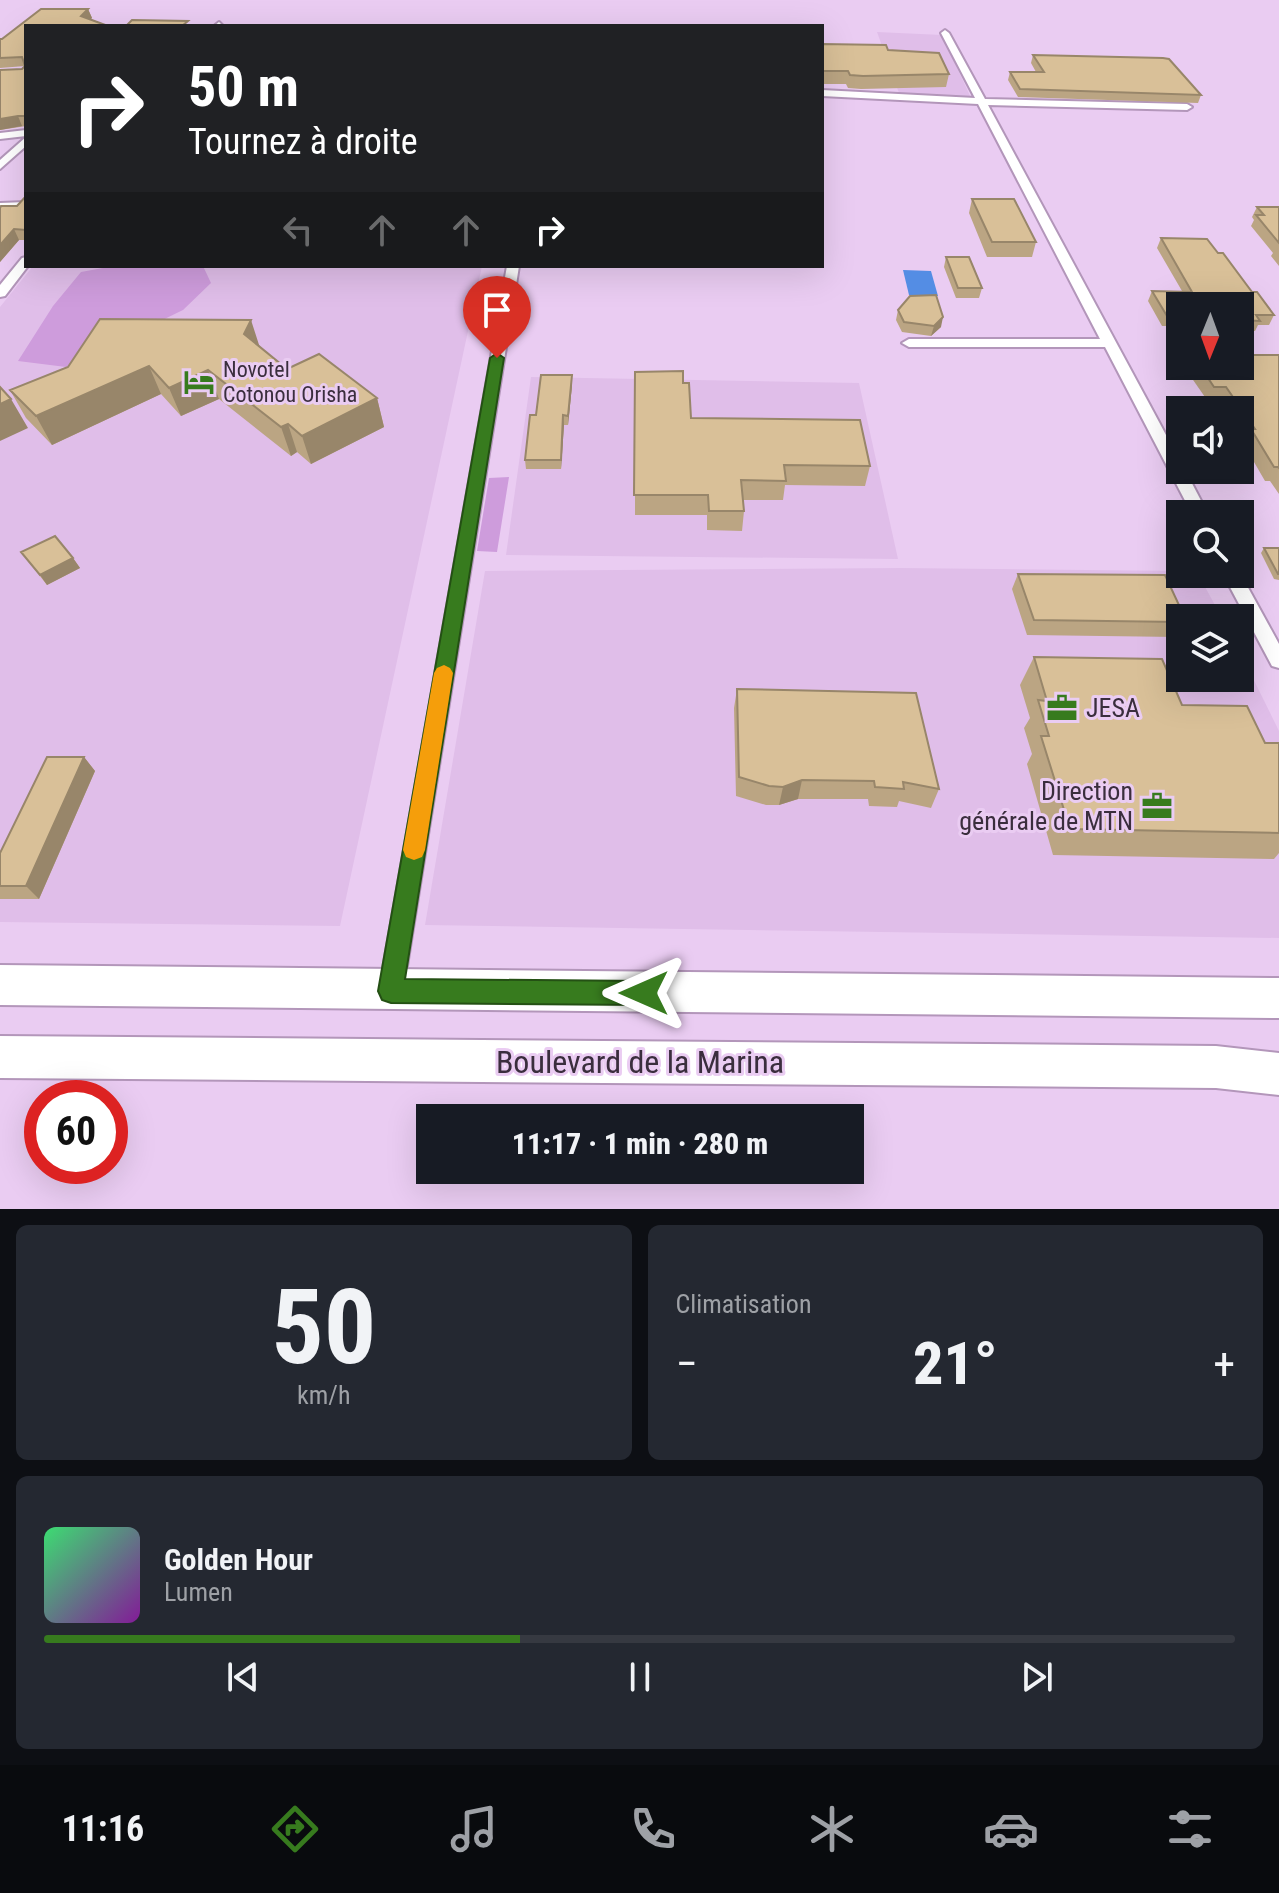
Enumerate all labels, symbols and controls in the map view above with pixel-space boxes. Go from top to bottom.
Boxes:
text: 50 m [188,54,299,120]
icon: right [56,56,160,160]
text: Tournez à droite [188,121,418,163]
icon: left [276,208,320,252]
icon: ahead [360,208,404,252]
icon: ahead [444,208,488,252]
icon: right [528,208,572,252]
pin [463,276,531,358]
icon: arrive [475,288,519,332]
north arrow [1166,292,1254,380]
map controls [1166,292,1254,692]
place label: Novotel Cotonou Orisha [223,357,357,407]
hotel icon: Novotel Cotonou Orisha [182,365,216,399]
button: sound [1166,396,1254,484]
button: search [1166,500,1254,588]
button: layers [1166,604,1254,692]
office icon: JESA [1045,691,1079,725]
place label: JESA [1086,693,1140,723]
place label: Direction générale de MTN [959,776,1133,836]
office icon: Direction générale de MTN [1140,789,1174,823]
position arrow [602,951,686,1035]
street label: Boulevard de la Marina [496,1043,784,1081]
speed limit sign: 60 [24,1080,128,1184]
text: 11:17 · 1 min · 280 m [512,1126,768,1161]
text: 50 [271,1267,376,1388]
text: Climatisation [676,1289,811,1319]
text: 21° [913,1328,998,1399]
text: − [676,1338,698,1390]
text: + [1213,1338,1235,1390]
text: km/h [297,1380,351,1410]
text: Golden Hour [164,1542,313,1577]
text: Lumen [164,1577,233,1607]
icon: previous [221,1655,265,1699]
icon: pause [618,1655,662,1699]
icon: next [1015,1655,1059,1699]
icon: directions [267,1801,323,1857]
icon: music [446,1801,502,1857]
icon: phone [625,1801,681,1857]
icon: climate [804,1801,860,1857]
icon: car [983,1801,1039,1857]
icon: filters [1162,1801,1218,1857]
text: 11:16 [61,1808,144,1850]

